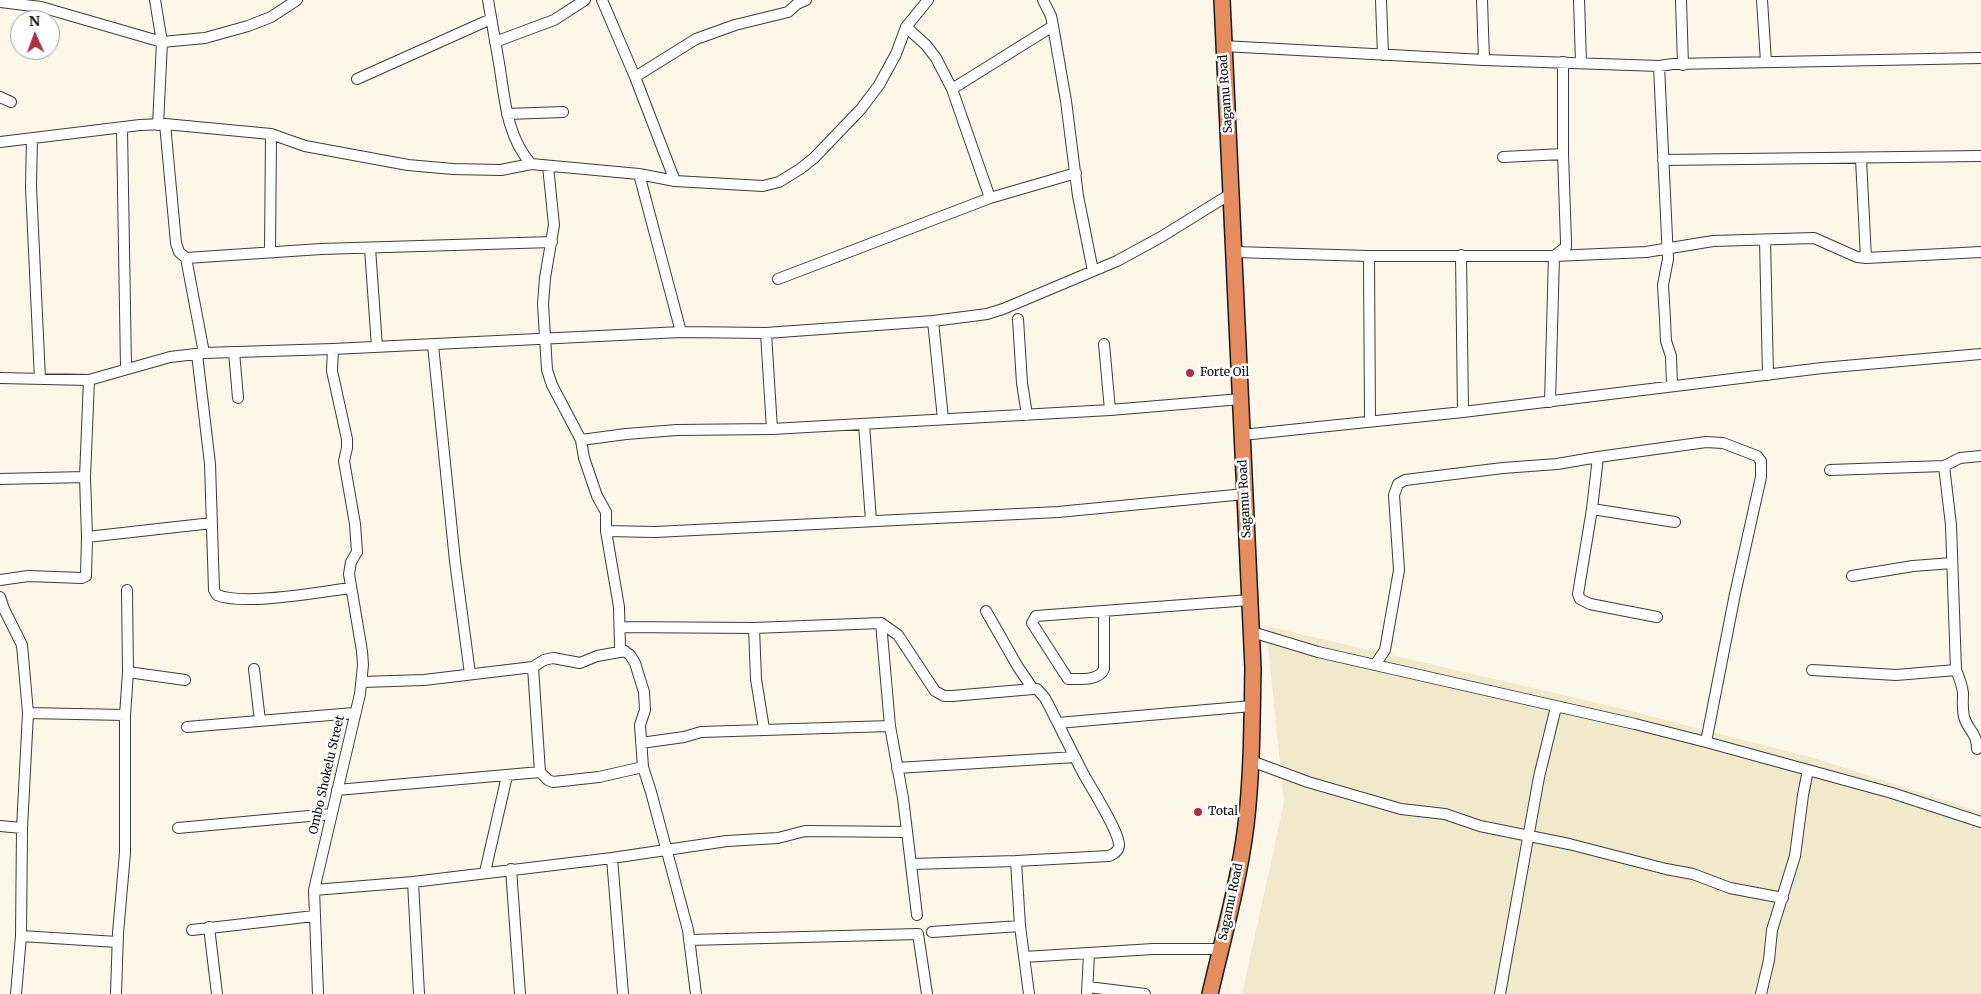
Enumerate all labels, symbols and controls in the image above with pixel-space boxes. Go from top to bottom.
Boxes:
north arrow [10,10,60,60]
text: N [29,12,40,30]
street label: Sagamu Road [1216,54,1236,134]
place label: Forte Oil [1200,366,1249,380]
marker: Forte Oil [1184,367,1196,379]
street label: Sagamu Road [1236,459,1254,539]
street label: Ombo Shokelu Street [306,714,348,836]
place label: Total [1208,805,1238,819]
marker: Total [1192,806,1204,818]
street label: Sagamu Road [1216,862,1246,942]

